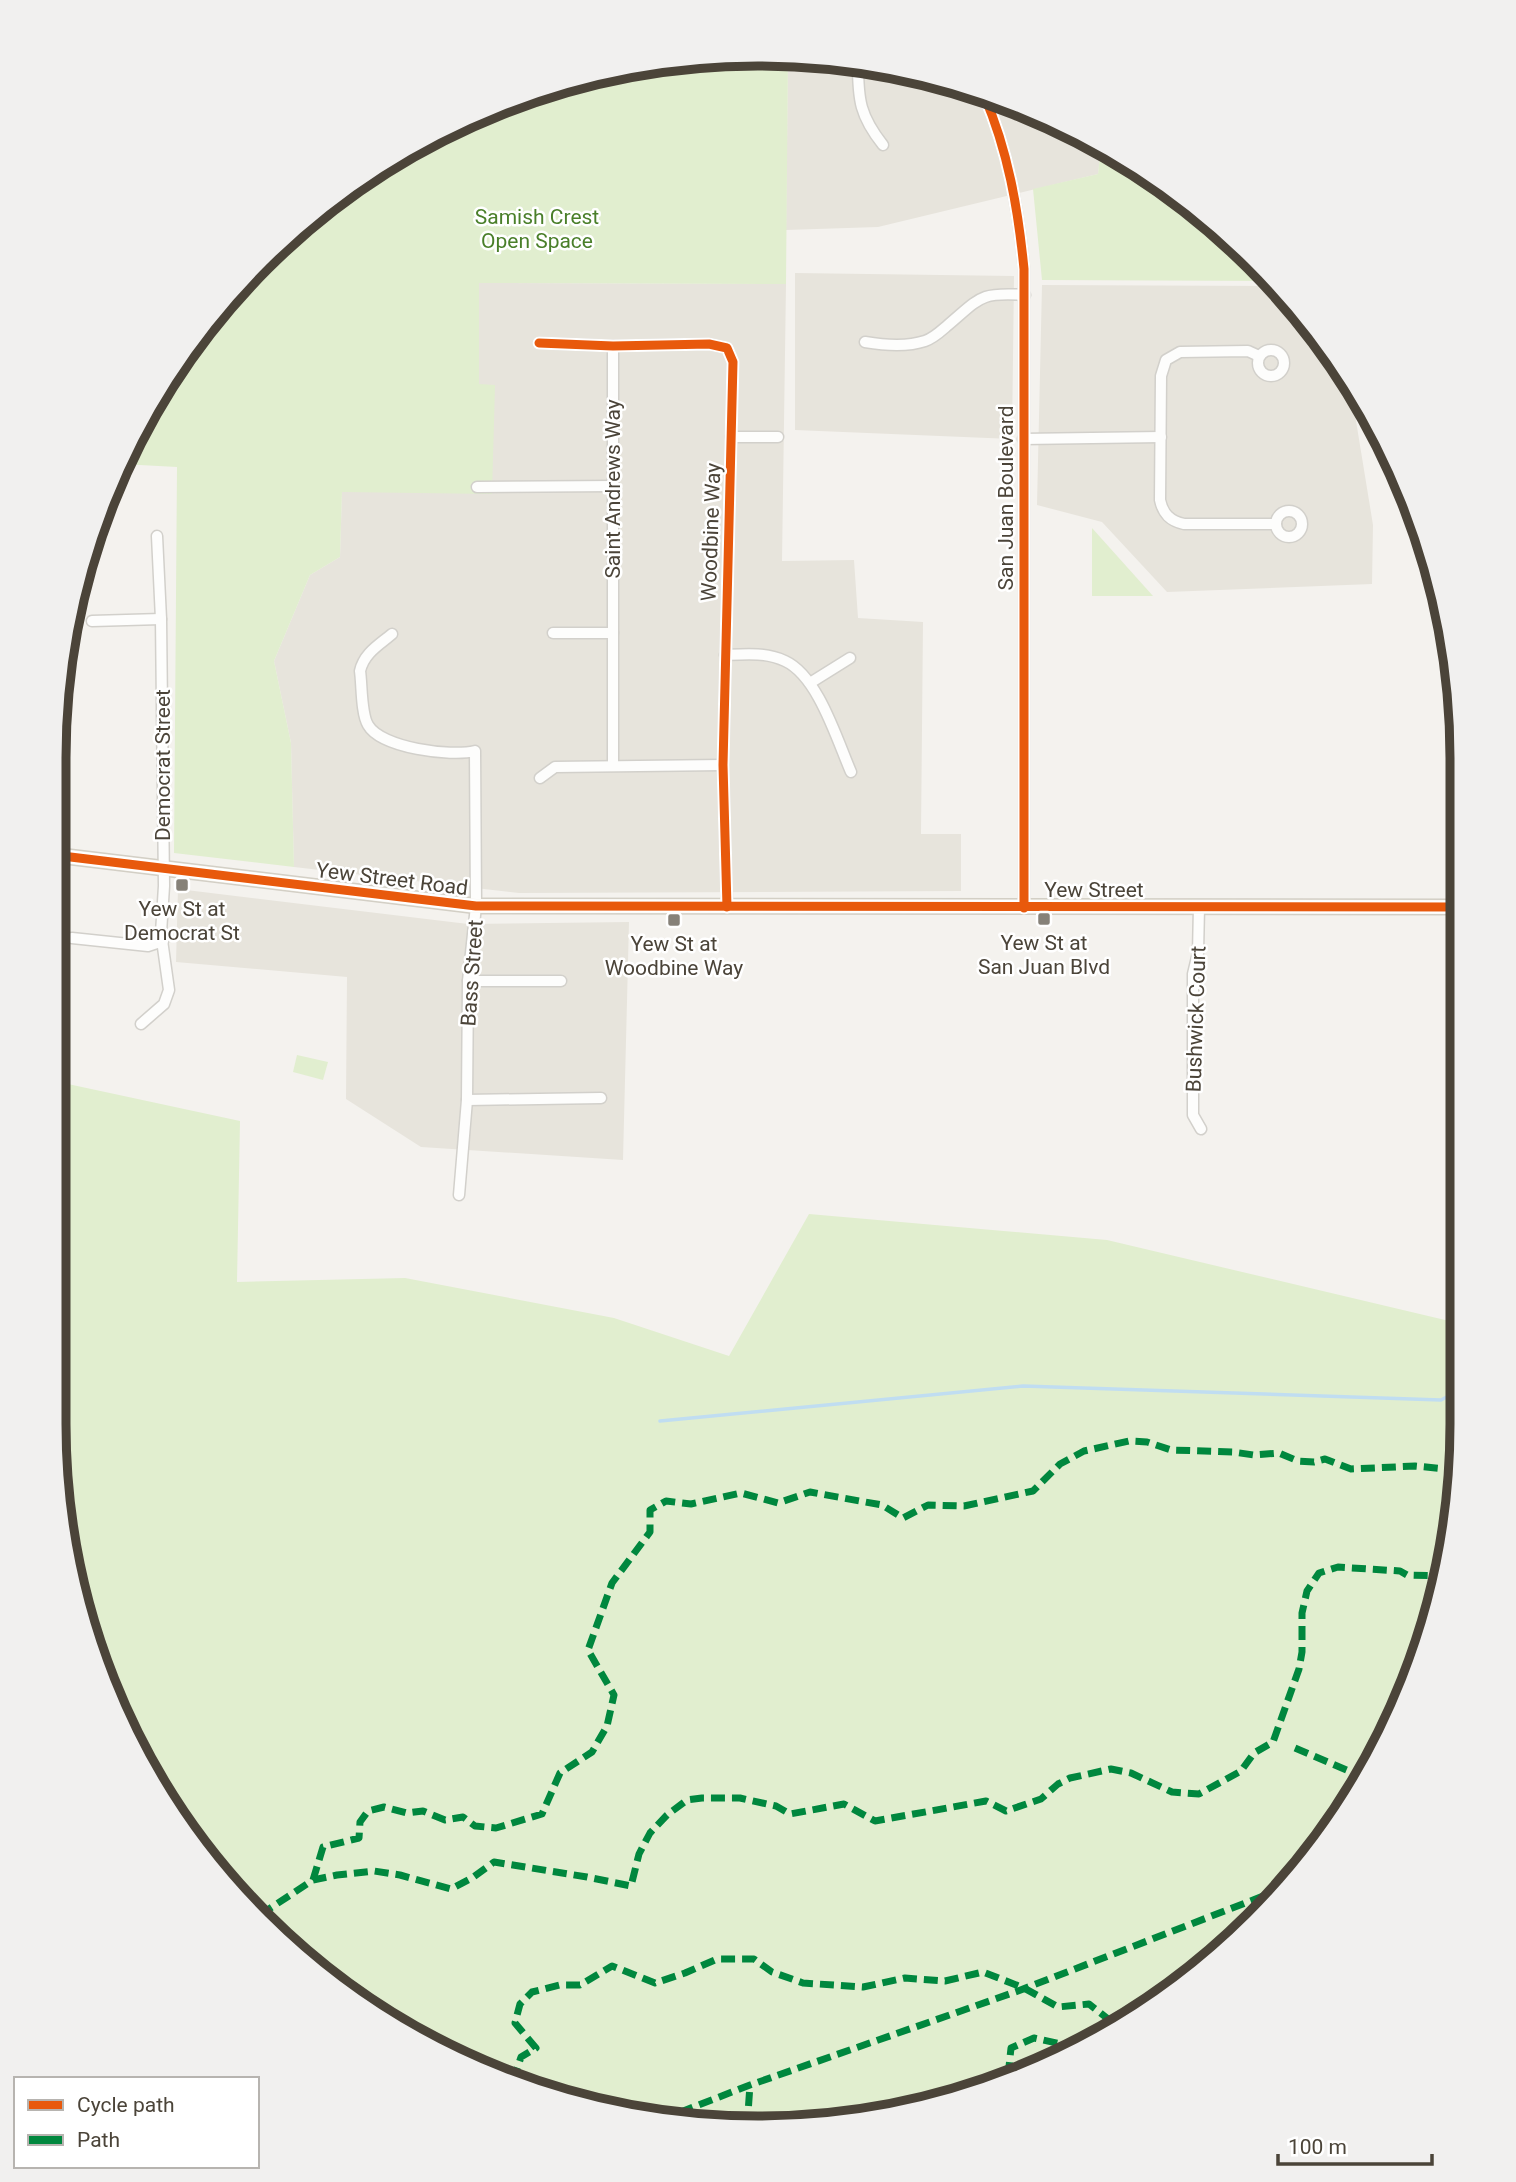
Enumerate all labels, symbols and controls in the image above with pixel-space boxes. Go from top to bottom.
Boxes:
park label: Samish Crest Open Space [475,205,599,253]
street label: Saint Andrews Way [601,399,625,579]
street label: San Juan Boulevard [994,405,1018,591]
street label: Woodbine Way [697,462,725,602]
street label: Democrat Street [151,689,175,841]
street label: Yew Street Road [315,858,469,900]
marker: Yew St at Democrat St [174,877,190,893]
street label: Yew Street [1044,878,1144,902]
place label: Yew St at Democrat St [124,897,240,945]
marker: Yew St at San Juan Blvd [1036,911,1052,927]
marker: Yew St at Woodbine Way [666,912,682,928]
street label: Bass Street [456,919,488,1027]
place label: Yew St at San Juan Blvd [978,931,1110,979]
place label: Yew St at Woodbine Way [605,932,743,980]
street label: Bushwick Court [1181,945,1211,1093]
legend [14,2077,259,2168]
text: Cycle path [77,2093,175,2117]
scale bar [1278,2122,1432,2166]
text: Path [77,2128,120,2152]
text: 100 m [1288,2135,1347,2159]

